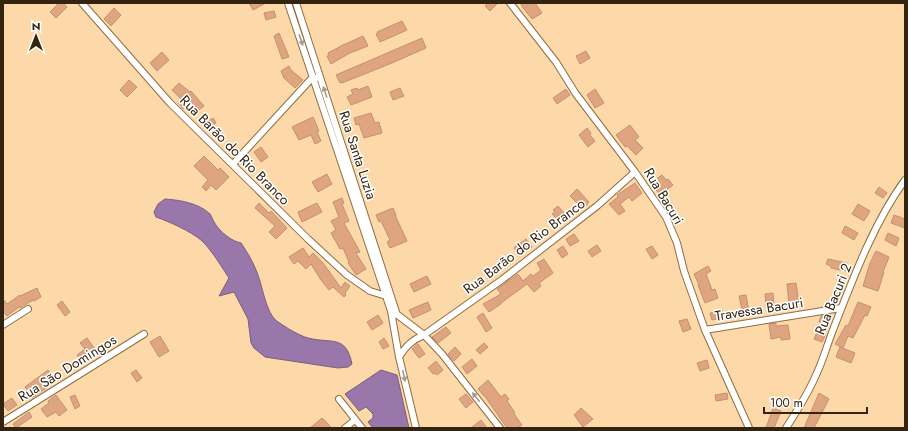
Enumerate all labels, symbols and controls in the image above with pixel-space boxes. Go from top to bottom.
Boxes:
north arrow [16,16,56,56]
text: N [32,18,40,34]
one-way arrow [298,34,304,46]
one-way arrow [321,85,327,97]
street label: Rua Barão do Rio Branco [175,90,295,210]
street label: Rua Santa Luzia [334,108,382,202]
street label: Rua Bacuri [639,164,689,228]
street label: Rua Barão do Rio Branco [459,193,590,299]
street label: Rua Bacuri 2 [810,260,856,338]
street label: Travessa Bacuri [713,292,805,326]
street label: Rua São Domingos [14,329,120,406]
one-way arrow [401,370,407,383]
scale bar [764,389,867,415]
one-way arrow [472,391,481,402]
text: 100 m [770,394,803,412]

